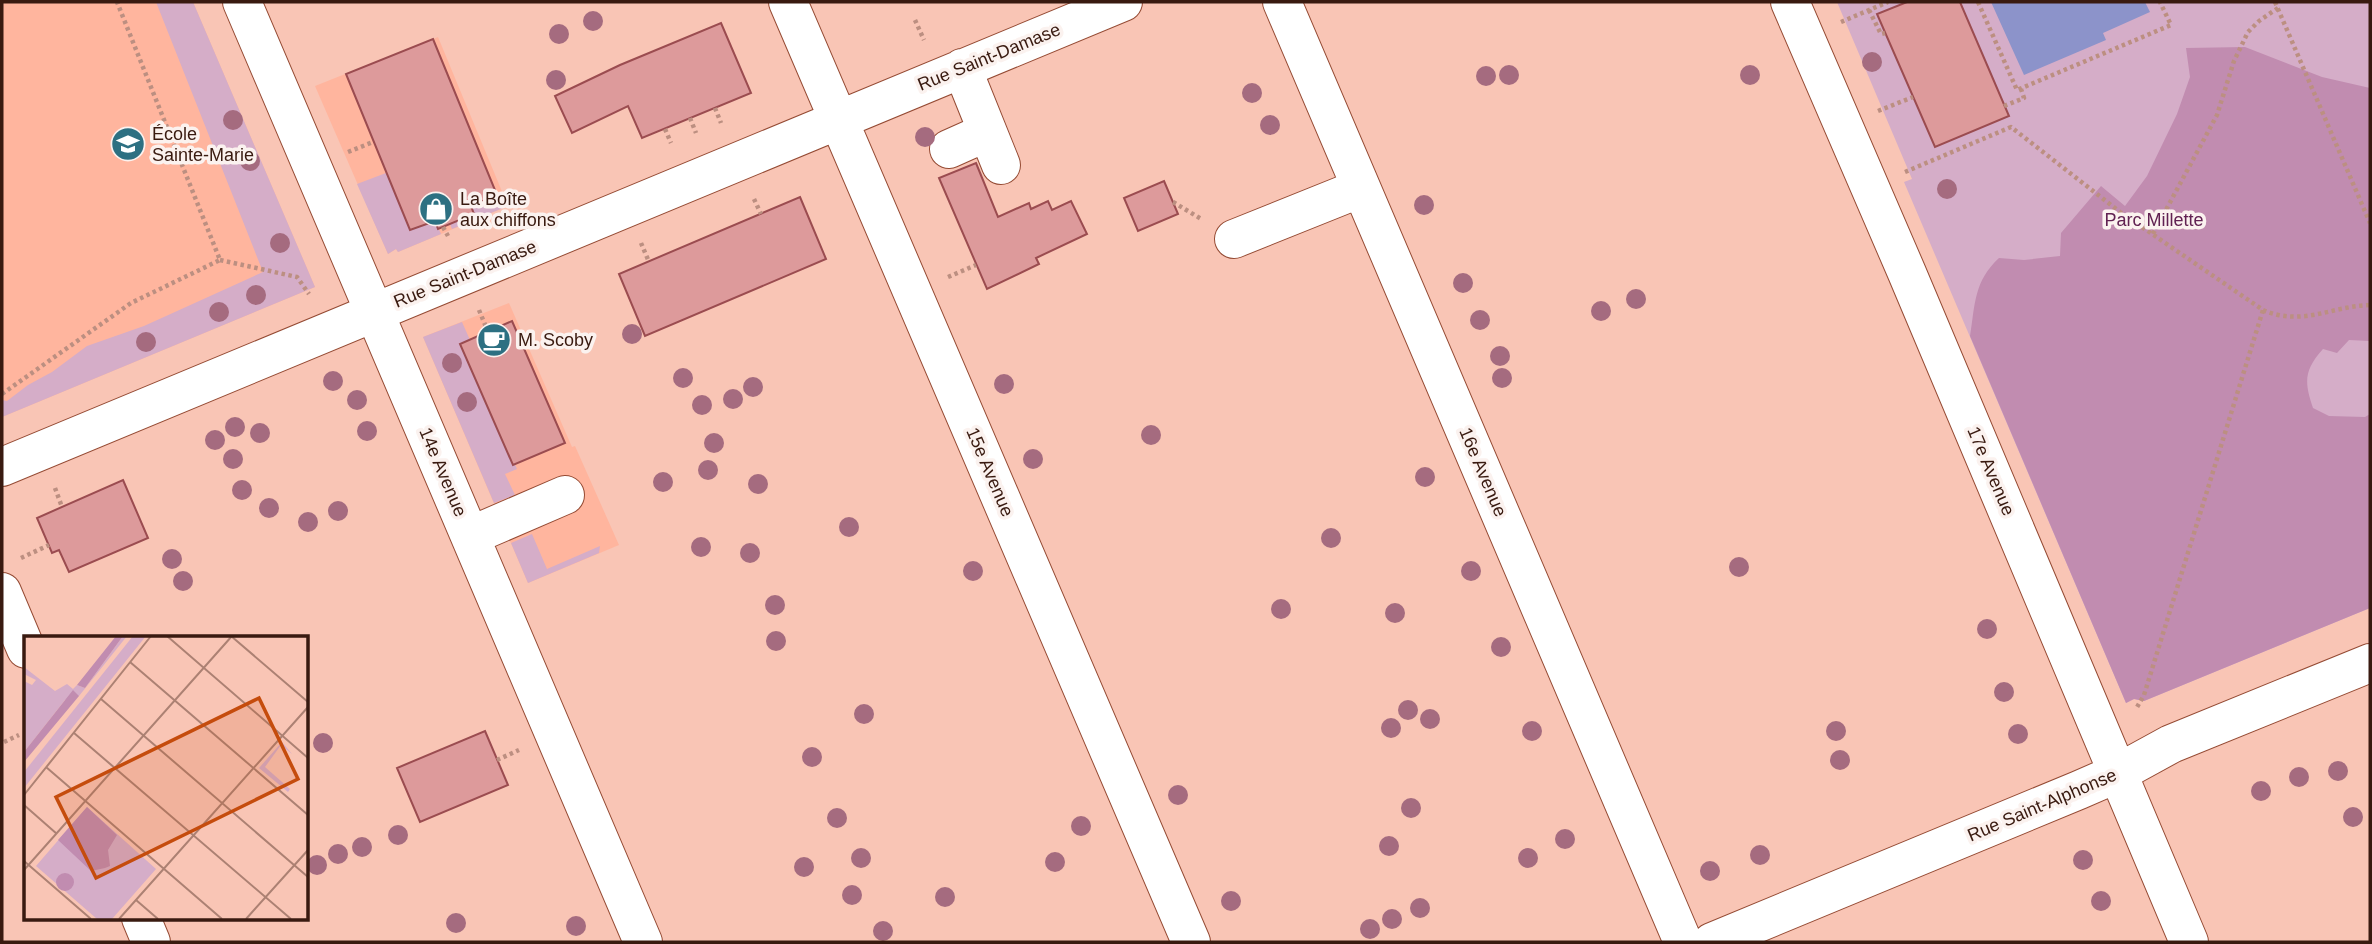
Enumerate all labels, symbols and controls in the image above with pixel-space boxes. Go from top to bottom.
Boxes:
street label: Rue Saint-Damase [915,19,1063,95]
place label: École Sainte-Marie [152,124,254,165]
school or university icon: École Sainte-Marie [109,125,147,163]
place label: La Boîte aux chiffons [460,189,556,230]
shop icon: La Boîte aux chiffons [417,190,455,228]
park label: Parc Millette [2104,210,2204,230]
street label: Rue Saint-Damase [391,236,539,312]
cafe icon: M. Scoby [475,321,513,359]
place label: M. Scoby [518,330,593,350]
street label: 17e Avenue [1963,423,2019,519]
street label: 14e Avenue [415,424,471,520]
street label: 15e Avenue [962,424,1018,520]
street label: 16e Avenue [1455,424,1511,520]
inset map [24,636,308,920]
street label: Rue Saint-Alphonse [1964,765,2120,845]

